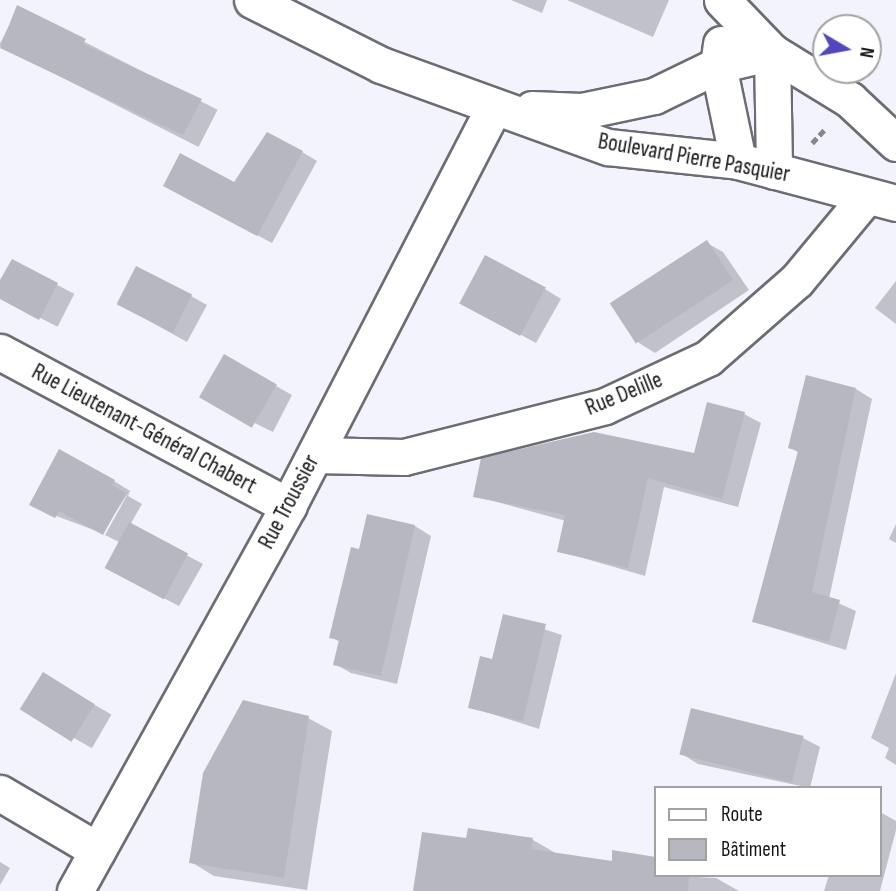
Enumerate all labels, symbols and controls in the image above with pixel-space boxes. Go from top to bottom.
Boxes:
north arrow [812,14,882,84]
text: N [854,45,878,59]
street label: Boulevard Pierre Pasquier [596,128,792,188]
street label: Rue Lieutenant-Général Chabert [27,358,261,500]
street label: Rue Delille [581,366,667,422]
street label: Rue Troussier [253,450,325,554]
legend [654,786,882,877]
text: Route [721,802,763,827]
text: Bâtiment [721,837,786,862]

